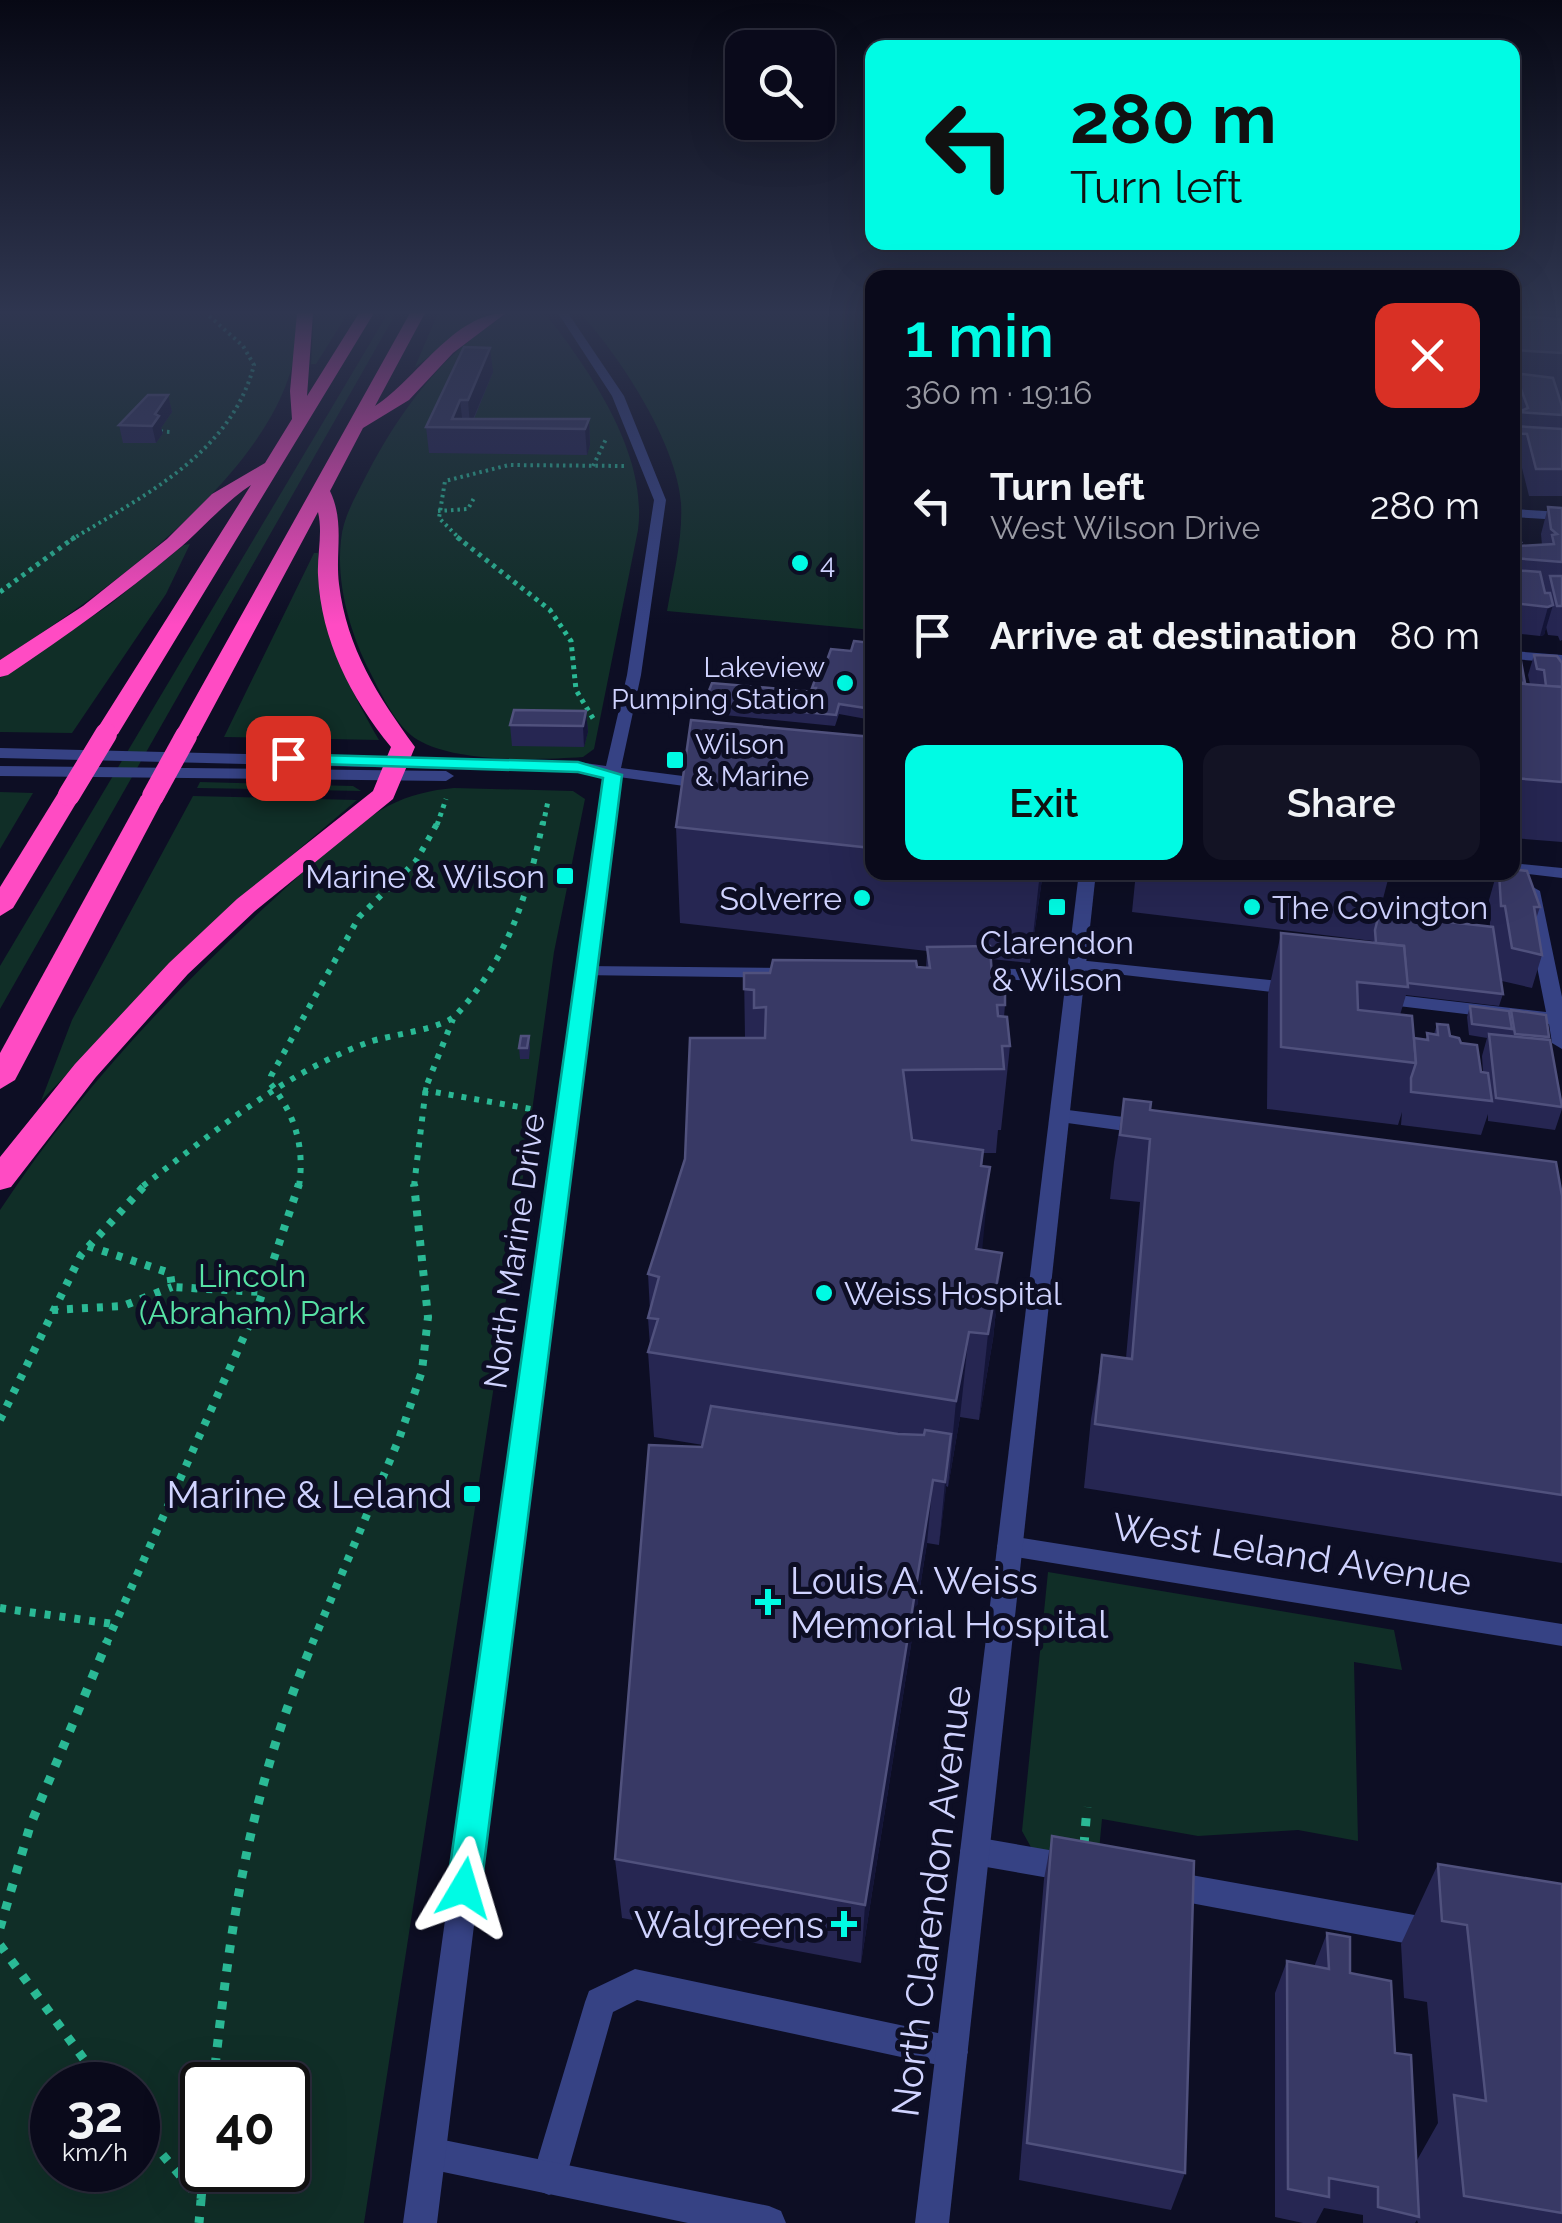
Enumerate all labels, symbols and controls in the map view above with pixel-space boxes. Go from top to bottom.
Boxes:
map controls [725,30,835,140]
button: search [725,30,835,140]
text: 280 m [1070,77,1277,159]
icon: left [905,80,1035,210]
text: Turn left [1070,161,1242,214]
text: 1 min [905,301,1054,371]
button: close [1375,303,1480,408]
text: 360 m · 19:16 [905,374,1092,411]
text: Turn left [990,464,1145,509]
icon: left [905,478,960,533]
text: 280 m [1370,483,1480,528]
text: West Wilson Drive [990,509,1260,546]
place label: 4 [820,547,835,580]
marker: 4 [789,552,811,574]
icon: arrive [905,608,960,663]
text: Arrive at destination [990,613,1357,658]
text: 80 m [1390,613,1480,658]
place label: Lakeview Pumping Station [611,651,825,716]
marker: Lakeview Pumping Station [834,672,856,694]
pin [246,716,331,801]
place label: Wilson & Marine [695,728,809,793]
icon: arrive [261,731,316,786]
button: Exit [905,745,1183,860]
button: Share [1203,745,1480,860]
marker: Wilson & Marine [664,749,686,771]
place label: Marine & Wilson [305,858,545,895]
marker: Marine & Wilson [554,865,576,887]
place label: Solverre [719,880,842,917]
marker: Solverre [851,887,873,909]
place label: The Covington [1272,889,1488,926]
marker: Clarendon & Wilson [1046,896,1068,918]
marker: The Covington [1241,896,1263,918]
place label: Clarendon & Wilson [980,924,1134,998]
street label: North Marine Drive [476,1111,552,1391]
park label: Lincoln (Abraham) Park [139,1257,365,1331]
place label: Weiss Hospital [844,1275,1062,1312]
marker: Weiss Hospital [813,1282,835,1304]
place label: Marine & Leland [166,1472,452,1517]
marker: Marine & Leland [461,1483,483,1505]
street label: West Leland Avenue [1109,1503,1475,1605]
place label: Louis A. Weiss Memorial Hospital [790,1558,1109,1647]
marker: Louis A. Weiss Memorial Hospital [755,1589,781,1615]
street label: North Clarendon Avenue [882,1683,980,2119]
position arrow [412,1836,516,1940]
place label: Walgreens [634,1902,824,1947]
marker: Walgreens [833,1913,855,1935]
speed limit sign: 40 [180,2062,310,2192]
text: 32 [67,2085,123,2144]
text: km/h [62,2137,128,2167]

